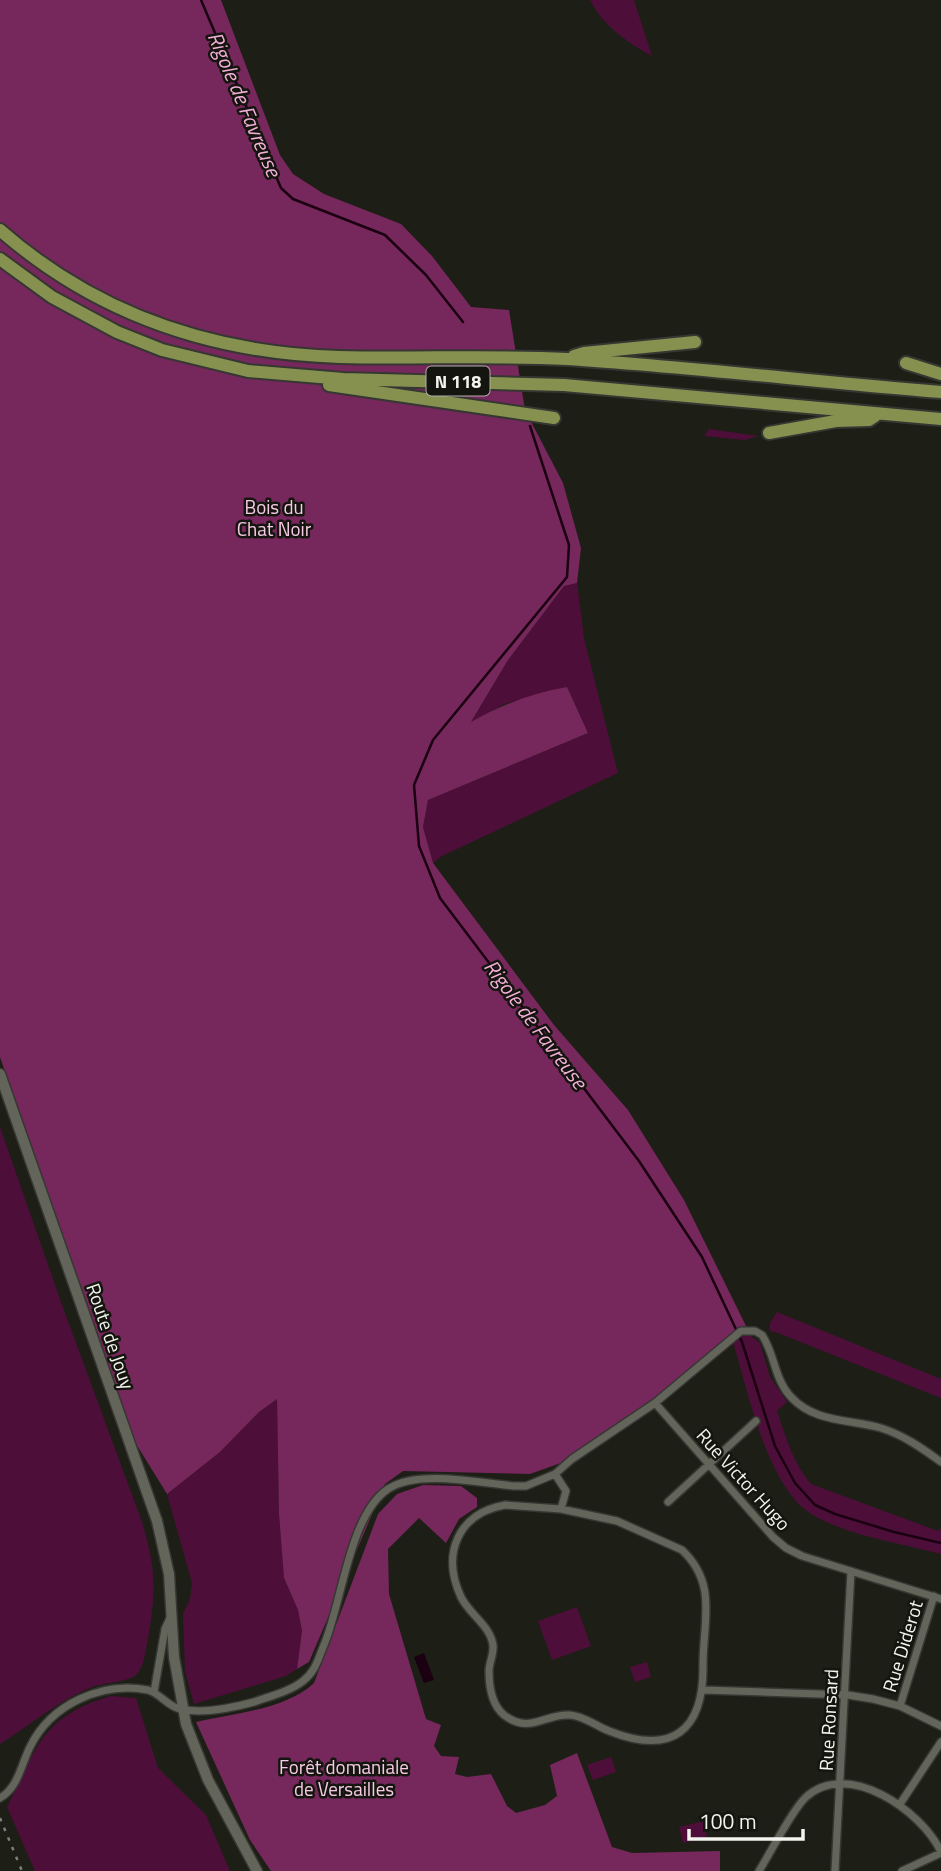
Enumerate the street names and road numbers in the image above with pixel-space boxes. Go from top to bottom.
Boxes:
road number: N 118 [426,366,490,396]
street label: Route de Jouy [79,1279,143,1393]
street label: Rue Victor Hugo [690,1421,798,1537]
street label: Rue Diderot [874,1596,930,1695]
street label: Rue Ronsard [811,1668,845,1772]

